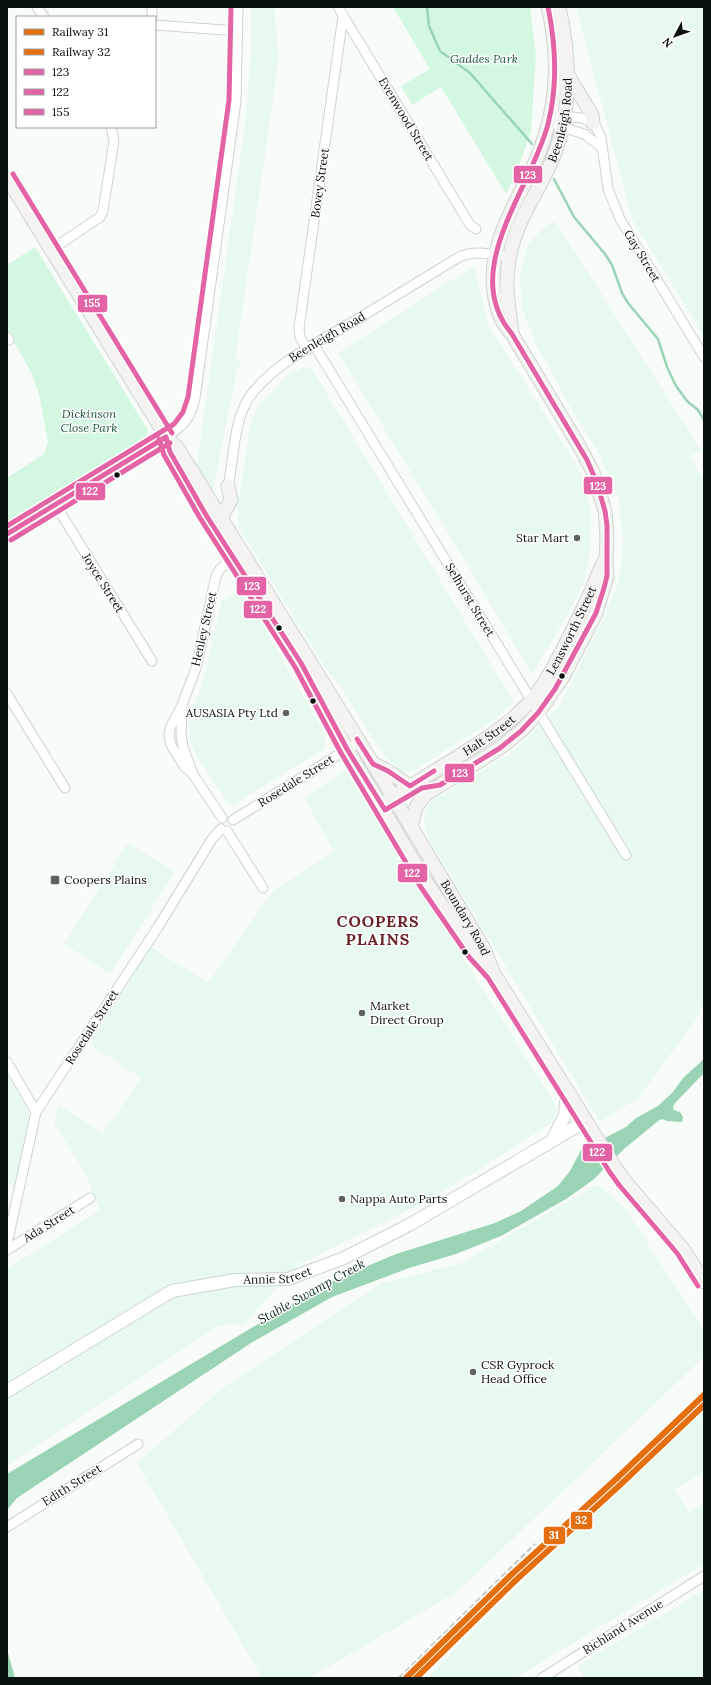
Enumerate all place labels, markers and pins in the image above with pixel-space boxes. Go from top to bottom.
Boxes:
unlabelled marker [112,470,122,480]
place label: Star Mart [516,530,569,545]
marker: Star Mart [572,533,582,543]
unlabelled marker [274,623,284,633]
unlabelled marker [557,671,567,681]
unlabelled marker [308,696,318,706]
place label: AUSASIA Pty Ltd [185,705,278,720]
marker: AUSASIA Pty Ltd [281,708,291,718]
place label: Coopers Plains [64,872,147,887]
marker: Coopers Plains [49,874,61,886]
unlabelled marker [460,947,470,957]
place label: Market Direct Group [370,998,444,1027]
marker: Market Direct Group [357,1008,367,1018]
place label: Nappa Auto Parts [350,1191,448,1206]
marker: Nappa Auto Parts [337,1194,347,1204]
place label: CSR Gyprock Head Office [481,1357,555,1386]
marker: CSR Gyprock Head Office [468,1367,478,1377]

